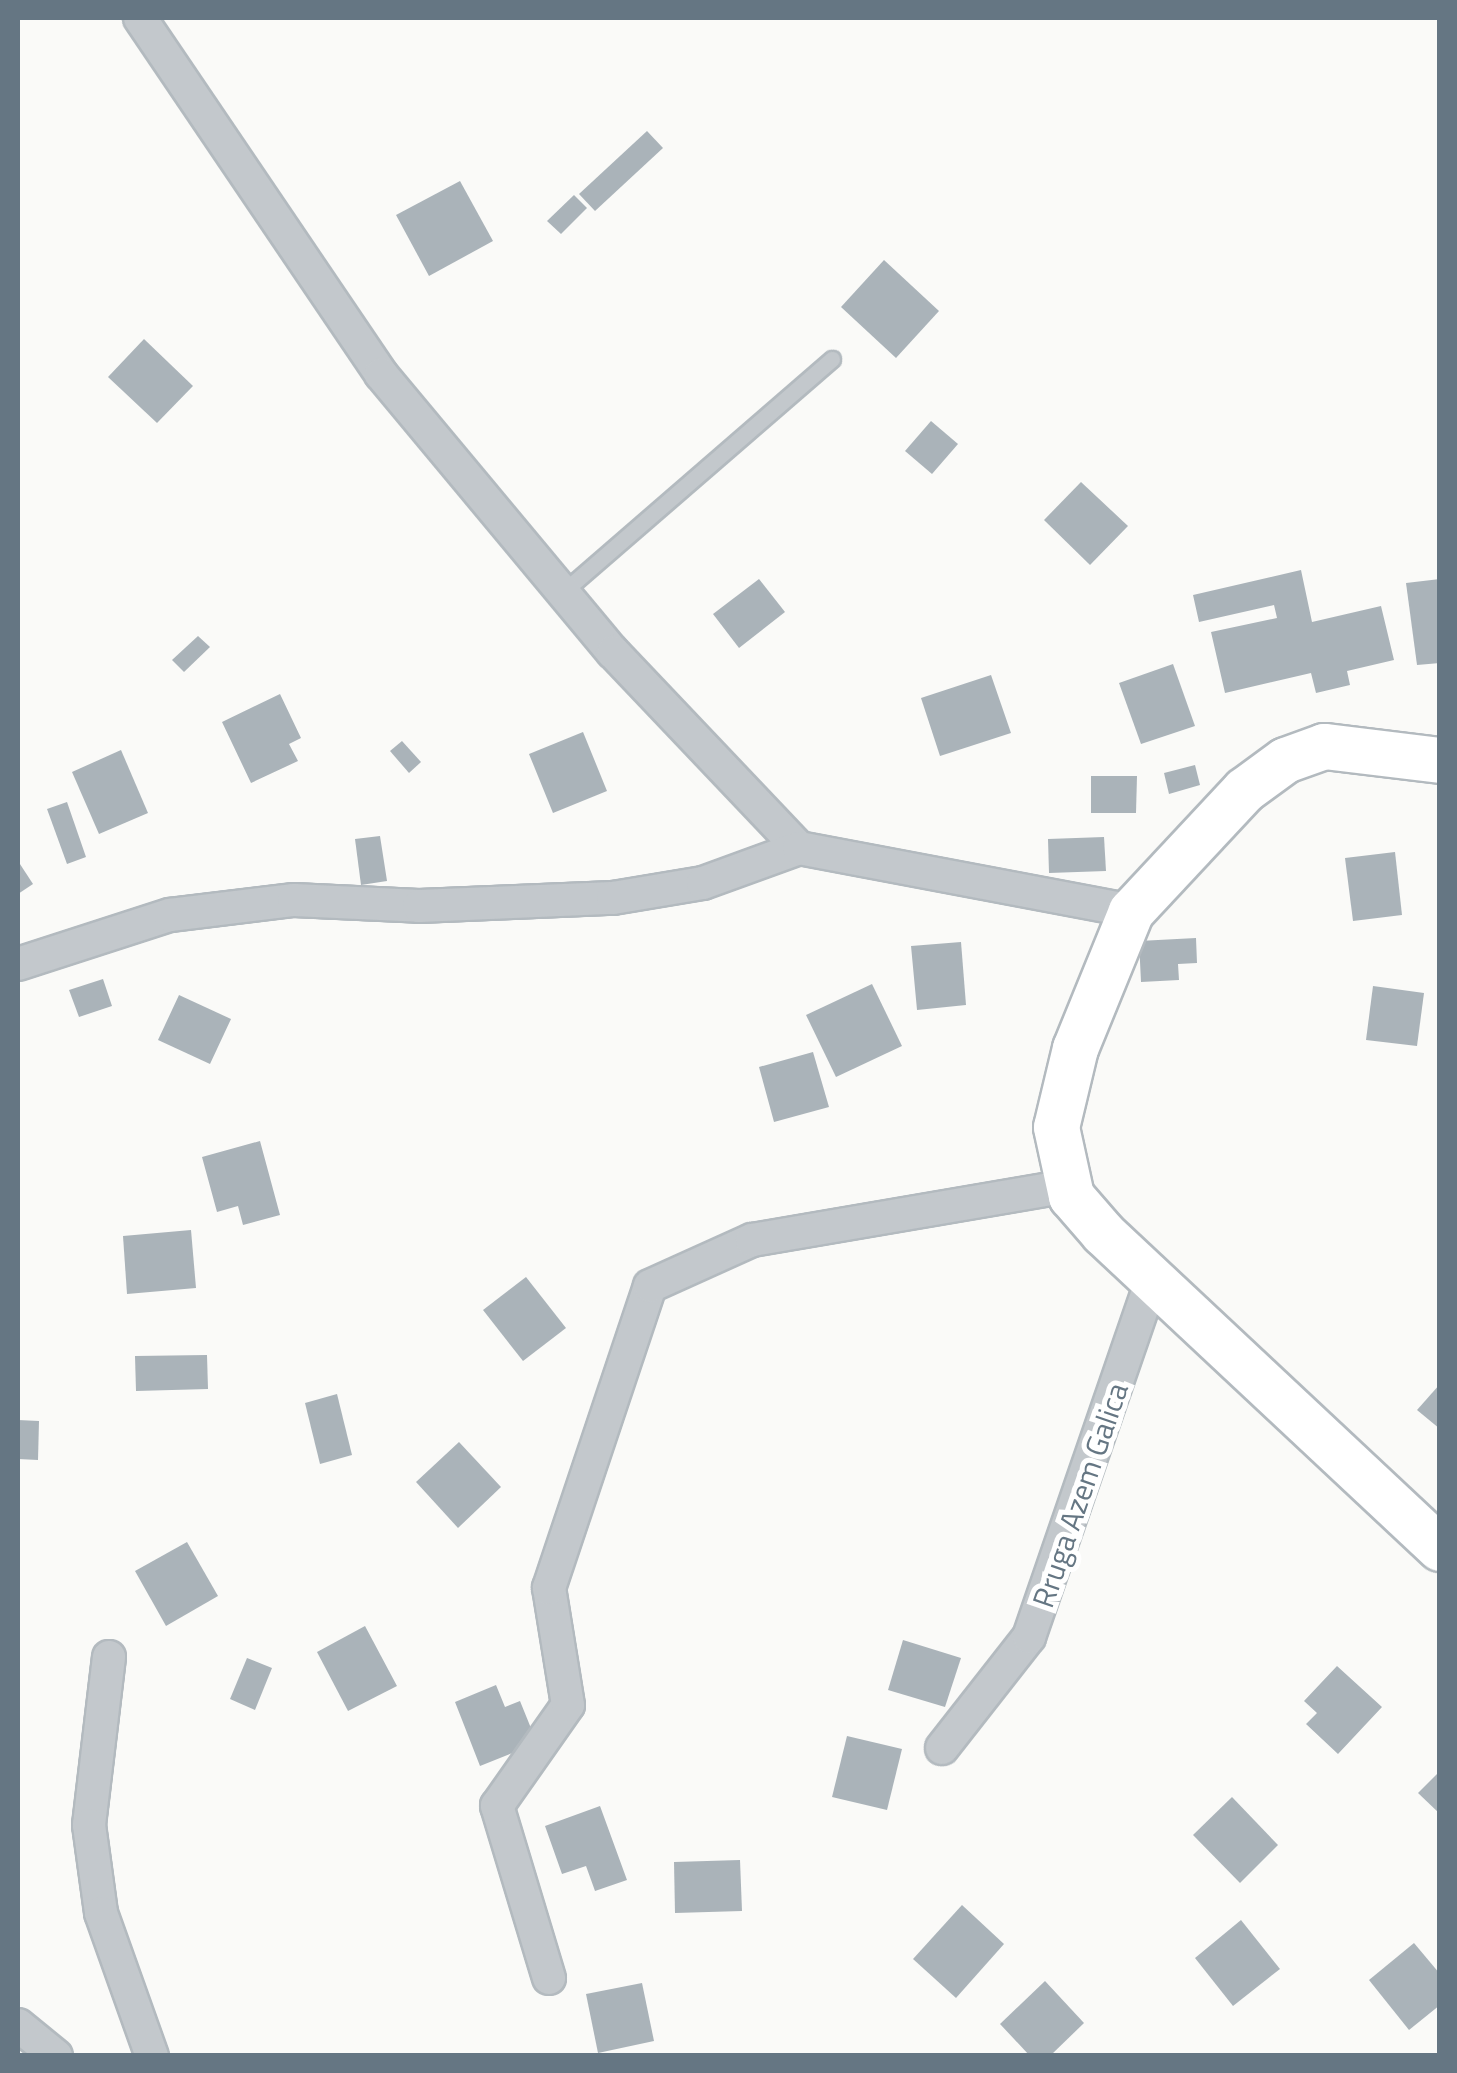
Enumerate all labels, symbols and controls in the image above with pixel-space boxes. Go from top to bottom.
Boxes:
street label: Rruga Azem Galica [1025,1378,1135,1612]

